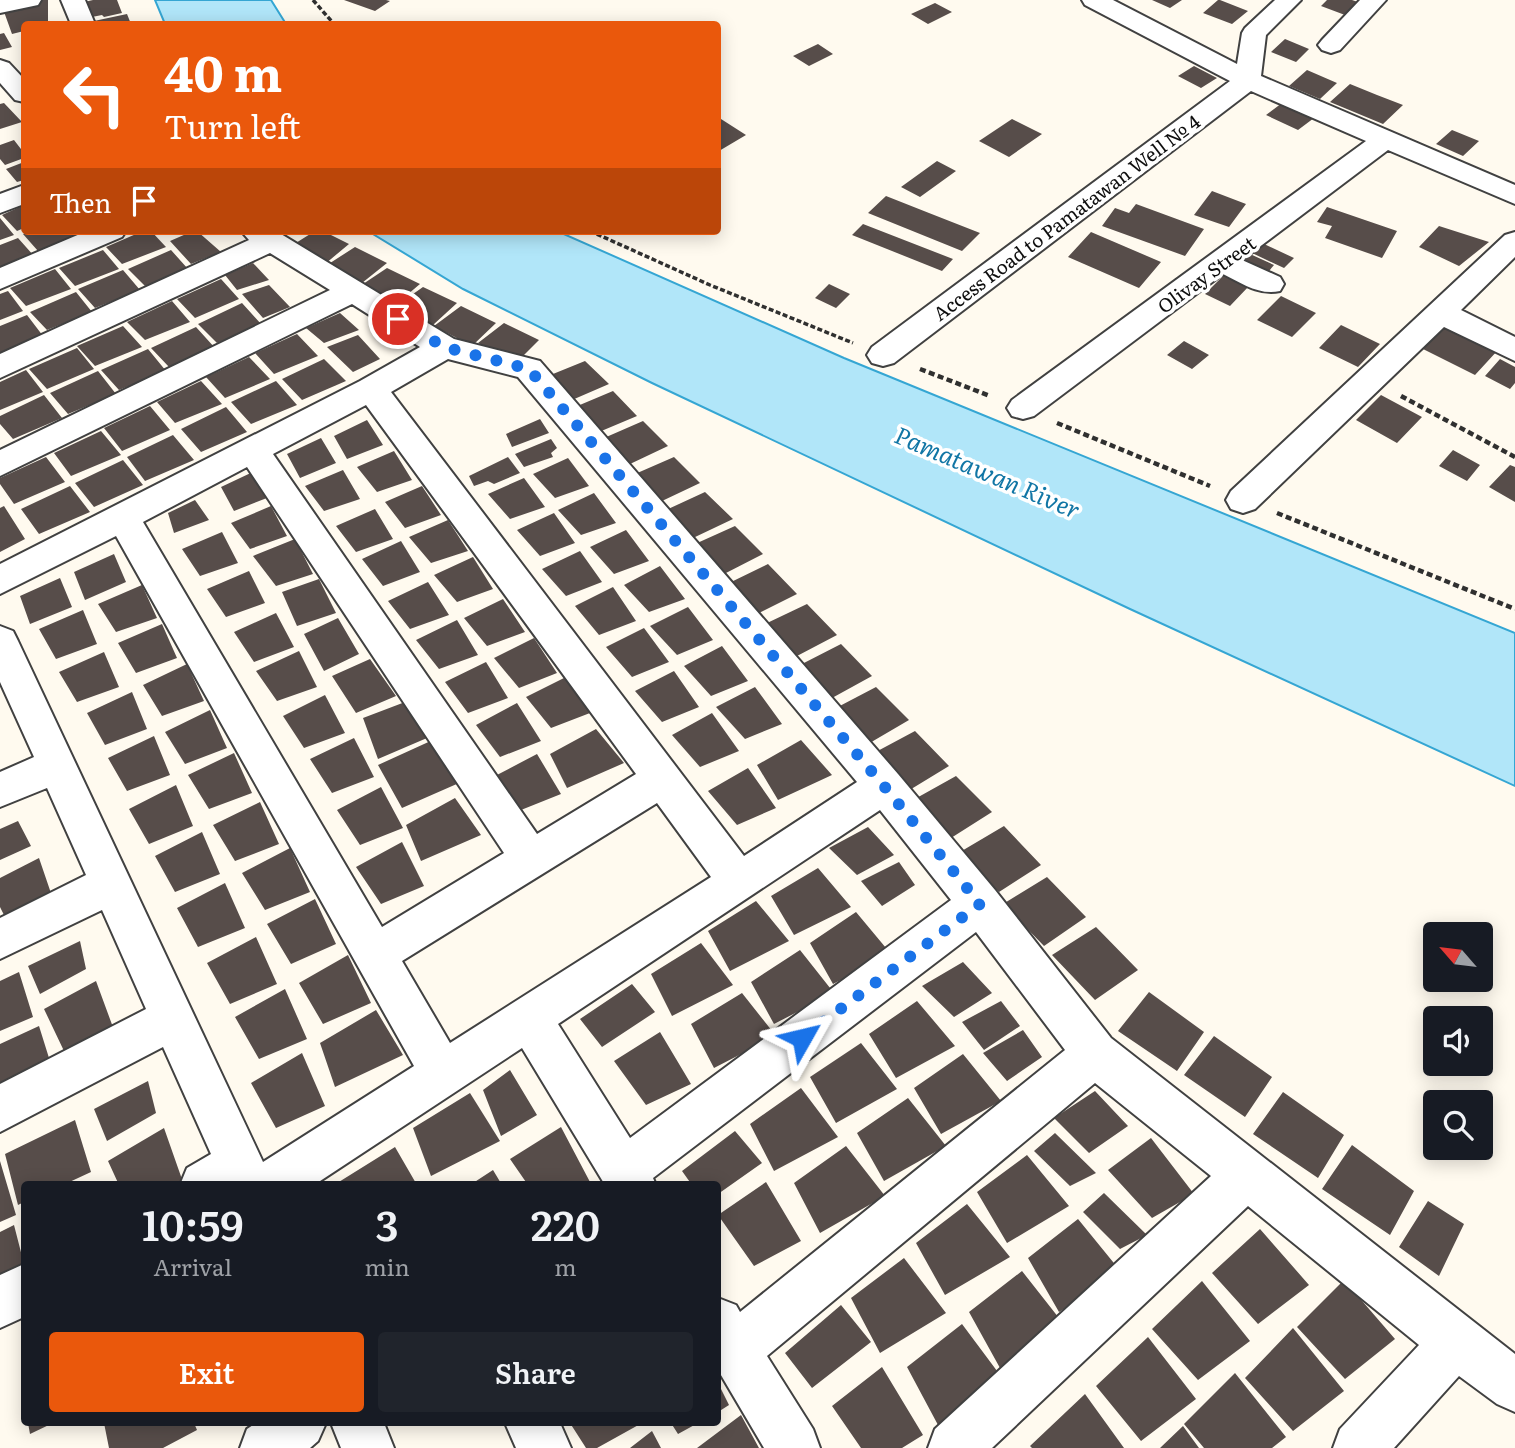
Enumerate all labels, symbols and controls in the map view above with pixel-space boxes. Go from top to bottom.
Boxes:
text: 40 m [164,34,282,107]
icon: left [49,49,140,140]
text: Turn left [164,101,301,149]
street label: Access Road to Pamatawan Well № 4 [927,107,1206,327]
text: Then [49,182,111,221]
icon: arrive [125,182,163,220]
street label: Olivay Street [1151,229,1261,319]
pin [368,289,428,349]
icon: arrive [379,300,417,338]
water label: Pamatawan River [890,416,1086,526]
north arrow [1423,922,1493,992]
map controls [1423,922,1493,1160]
position arrow [765,1001,839,1075]
button: sound [1423,1006,1493,1076]
button: search [1423,1090,1493,1160]
text: 10:59 [142,1192,244,1254]
text: 3 [376,1192,399,1254]
text: 220 [531,1192,600,1254]
text: Arrival [154,1249,232,1283]
text: min [365,1249,410,1283]
text: m [554,1249,577,1283]
button: Exit [49,1332,364,1412]
button: Share [378,1332,693,1412]

